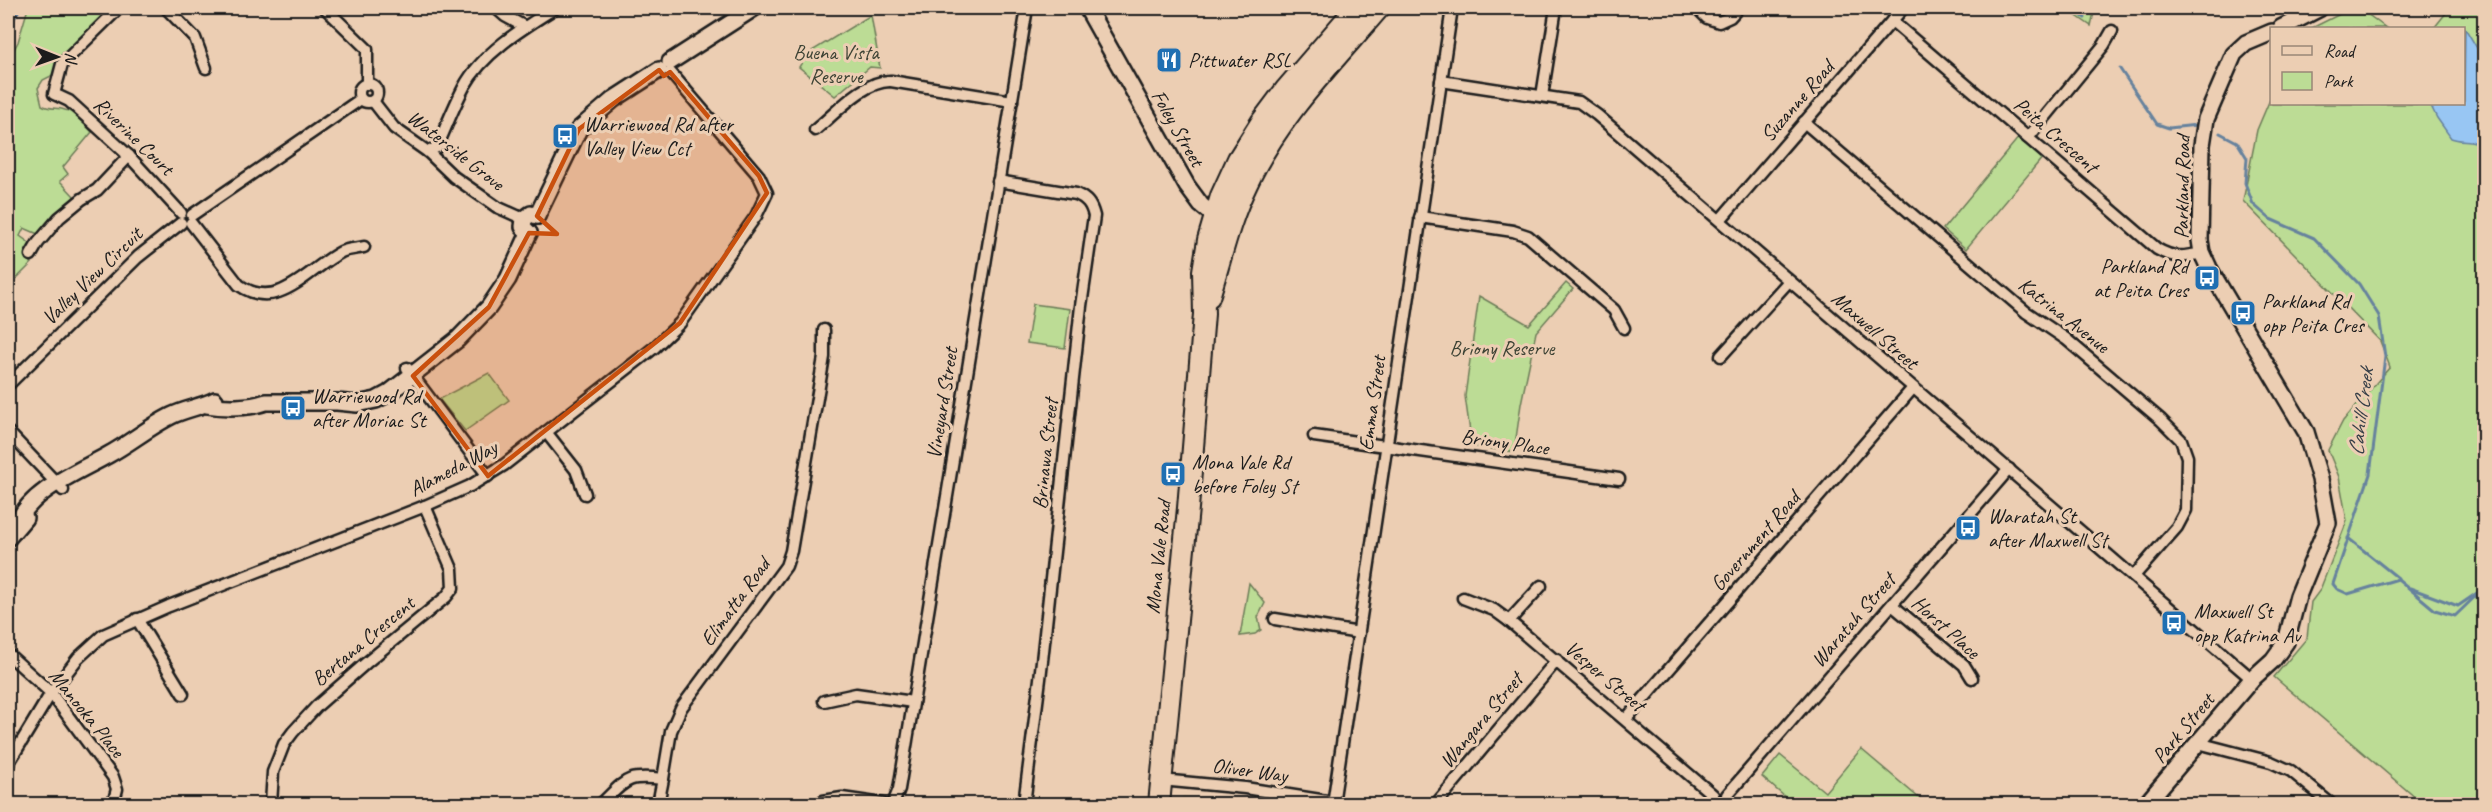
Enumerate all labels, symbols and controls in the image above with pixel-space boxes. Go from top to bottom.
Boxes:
north arrow [27,27,87,87]
legend [2270,27,2465,105]
park label: Buena Vista Reserve [793,39,880,89]
text: Road [2324,40,2357,62]
restaurant icon: Pittwater RSL [1154,45,1184,75]
place label: Pittwater RSL [1188,47,1292,73]
text: N [61,52,81,65]
street label: Suzanne Road [1755,52,1842,147]
text: Park [2324,70,2354,92]
street label: Foley Street [1146,85,1211,173]
street label: Riverine Court [88,91,181,182]
street label: Peita Crescent [2009,91,2106,181]
street label: Waterside Grove [402,104,511,197]
place label: Warriewood Rd after Valley View Cct [584,111,734,161]
bus stop icon: Warriewood Rd after Valley View Cct [550,121,580,151]
street label: Parkland Road [2168,132,2196,239]
street label: Valley View Circuit [36,220,149,330]
place label: Parkland Rd at Peita Cres [2093,253,2191,303]
bus stop icon: Parkland Rd at Peita Cres [2192,263,2222,293]
street label: Katrina Avenue [2013,271,2116,359]
street label: Maxwell Street [1826,285,1925,376]
place label: Parkland Rd opp Peita Cres [2262,288,2366,338]
bus stop icon: Parkland Rd opp Peita Cres [2228,298,2258,328]
park label: Briony Reserve [1450,335,1556,361]
street label: Vineyard Street [920,343,964,461]
street label: Emma Street [1352,352,1392,452]
water label: Cahill Creek [2342,363,2381,457]
place label: Warriewood Rd after Moriac St [312,383,428,433]
bus stop icon: Warriewood Rd after Moriac St [278,393,308,423]
street label: Brinawa Street [1026,395,1064,510]
street label: Briony Place [1460,423,1552,461]
street label: Alameda Way [405,433,503,502]
place label: Mona Vale Rd before Foley St [1192,449,1300,499]
bus stop icon: Mona Vale Rd before Foley St [1158,459,1188,489]
street label: Government Road [1705,483,1808,596]
street label: Mona Vale Road [1139,496,1177,615]
place label: Waratah St after Maxwell St [1988,503,2110,553]
bus stop icon: Waratah St after Maxwell St [1953,513,1983,543]
street label: Elimatta Road [694,550,778,651]
street label: Waratah Street [1805,565,1903,672]
street label: Bertana Crescent [306,589,421,692]
street label: Horst Place [1907,590,1986,665]
place label: Maxwell St opp Katrina Av [2194,598,2302,648]
bus stop icon: Maxwell St opp Katrina Av [2159,608,2189,638]
street label: Vesper Street [1560,635,1653,719]
street label: Manooka Place [43,663,131,763]
street label: Wangara Street [1434,665,1530,773]
street label: Park Street [2146,686,2221,768]
street label: Oliver Way [1211,752,1291,788]

